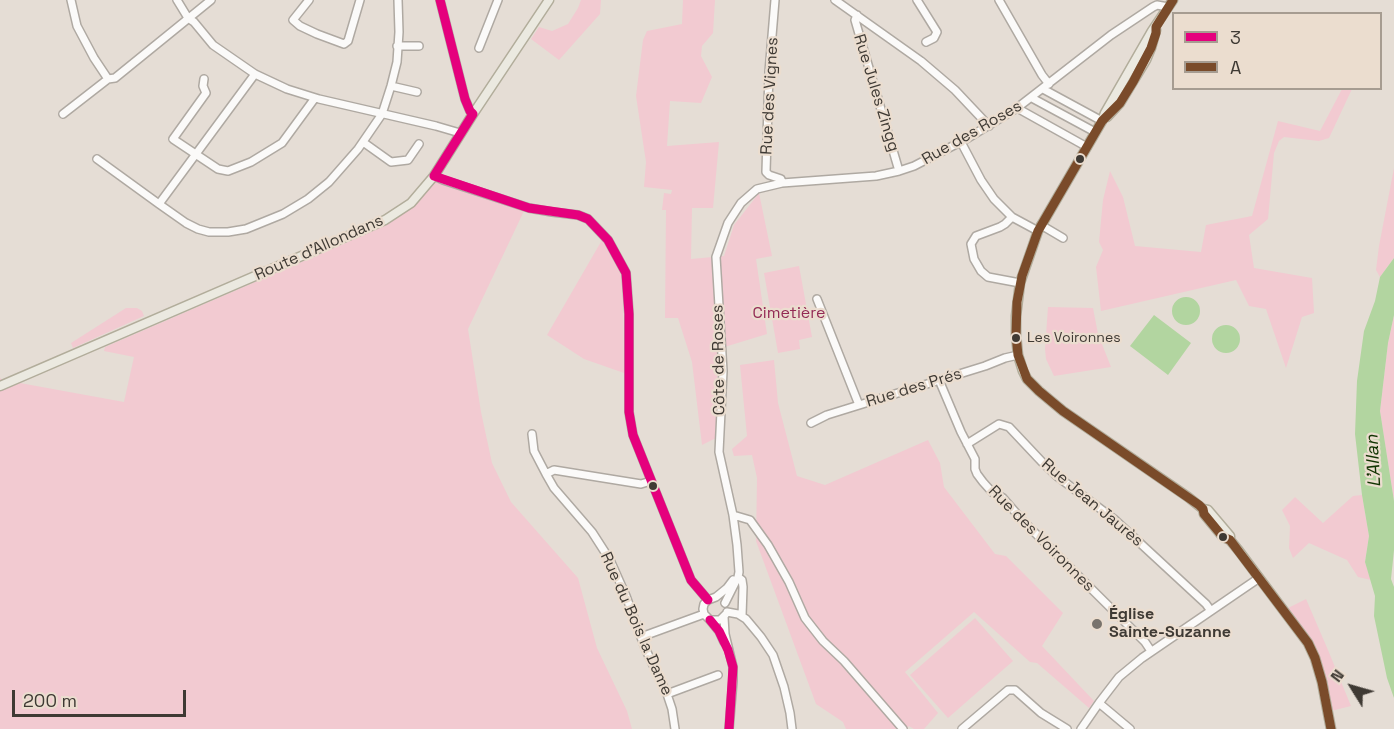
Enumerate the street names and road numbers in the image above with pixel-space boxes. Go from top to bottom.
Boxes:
street label: Rue Jules Zingg [849,32,903,154]
street label: Rue des Vignes [757,37,783,155]
street label: Rue des Roses [919,97,1025,169]
street label: Route d'Allondans [252,211,386,285]
street label: Côte de Roses [708,304,730,416]
street label: Rue des Prés [864,364,964,412]
street label: Rue Jean Jaurès [1037,455,1147,551]
street label: Rue des Voironnes [984,482,1098,596]
street label: Rue du Bois la Dame [596,549,676,699]

